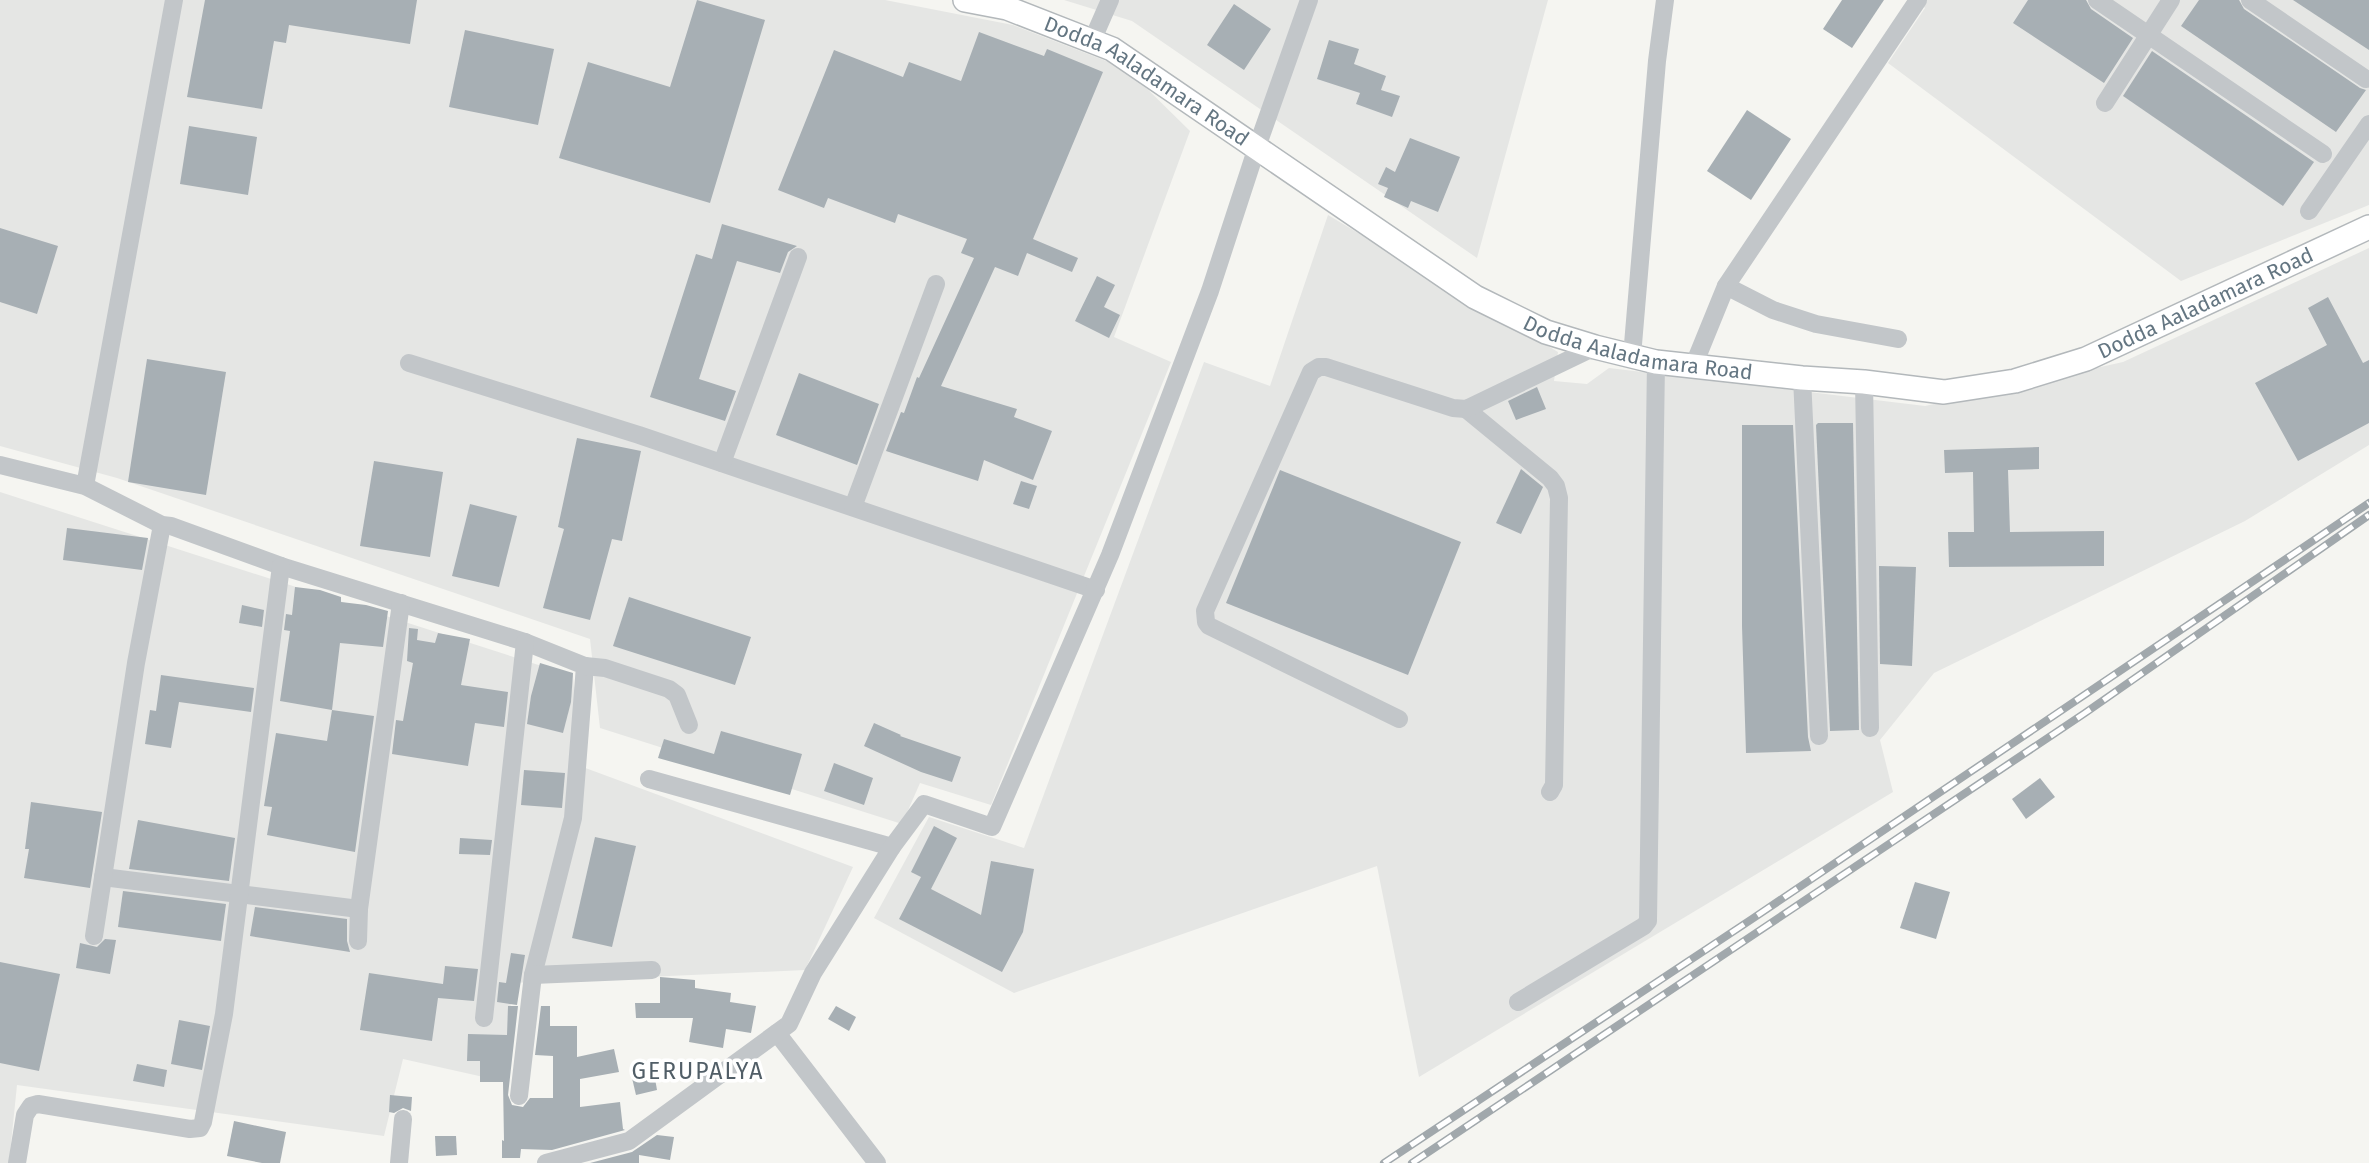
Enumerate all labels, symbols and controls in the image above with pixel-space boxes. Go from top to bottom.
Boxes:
street label: Dodda Aaladamara Road [1040,11,1254,152]
street label: Dodda Aaladamara Road [2094,242,2317,365]
street label: Dodda Aaladamara Road [1519,310,1754,386]
district label: GERUPALYA [631,1057,765,1085]

